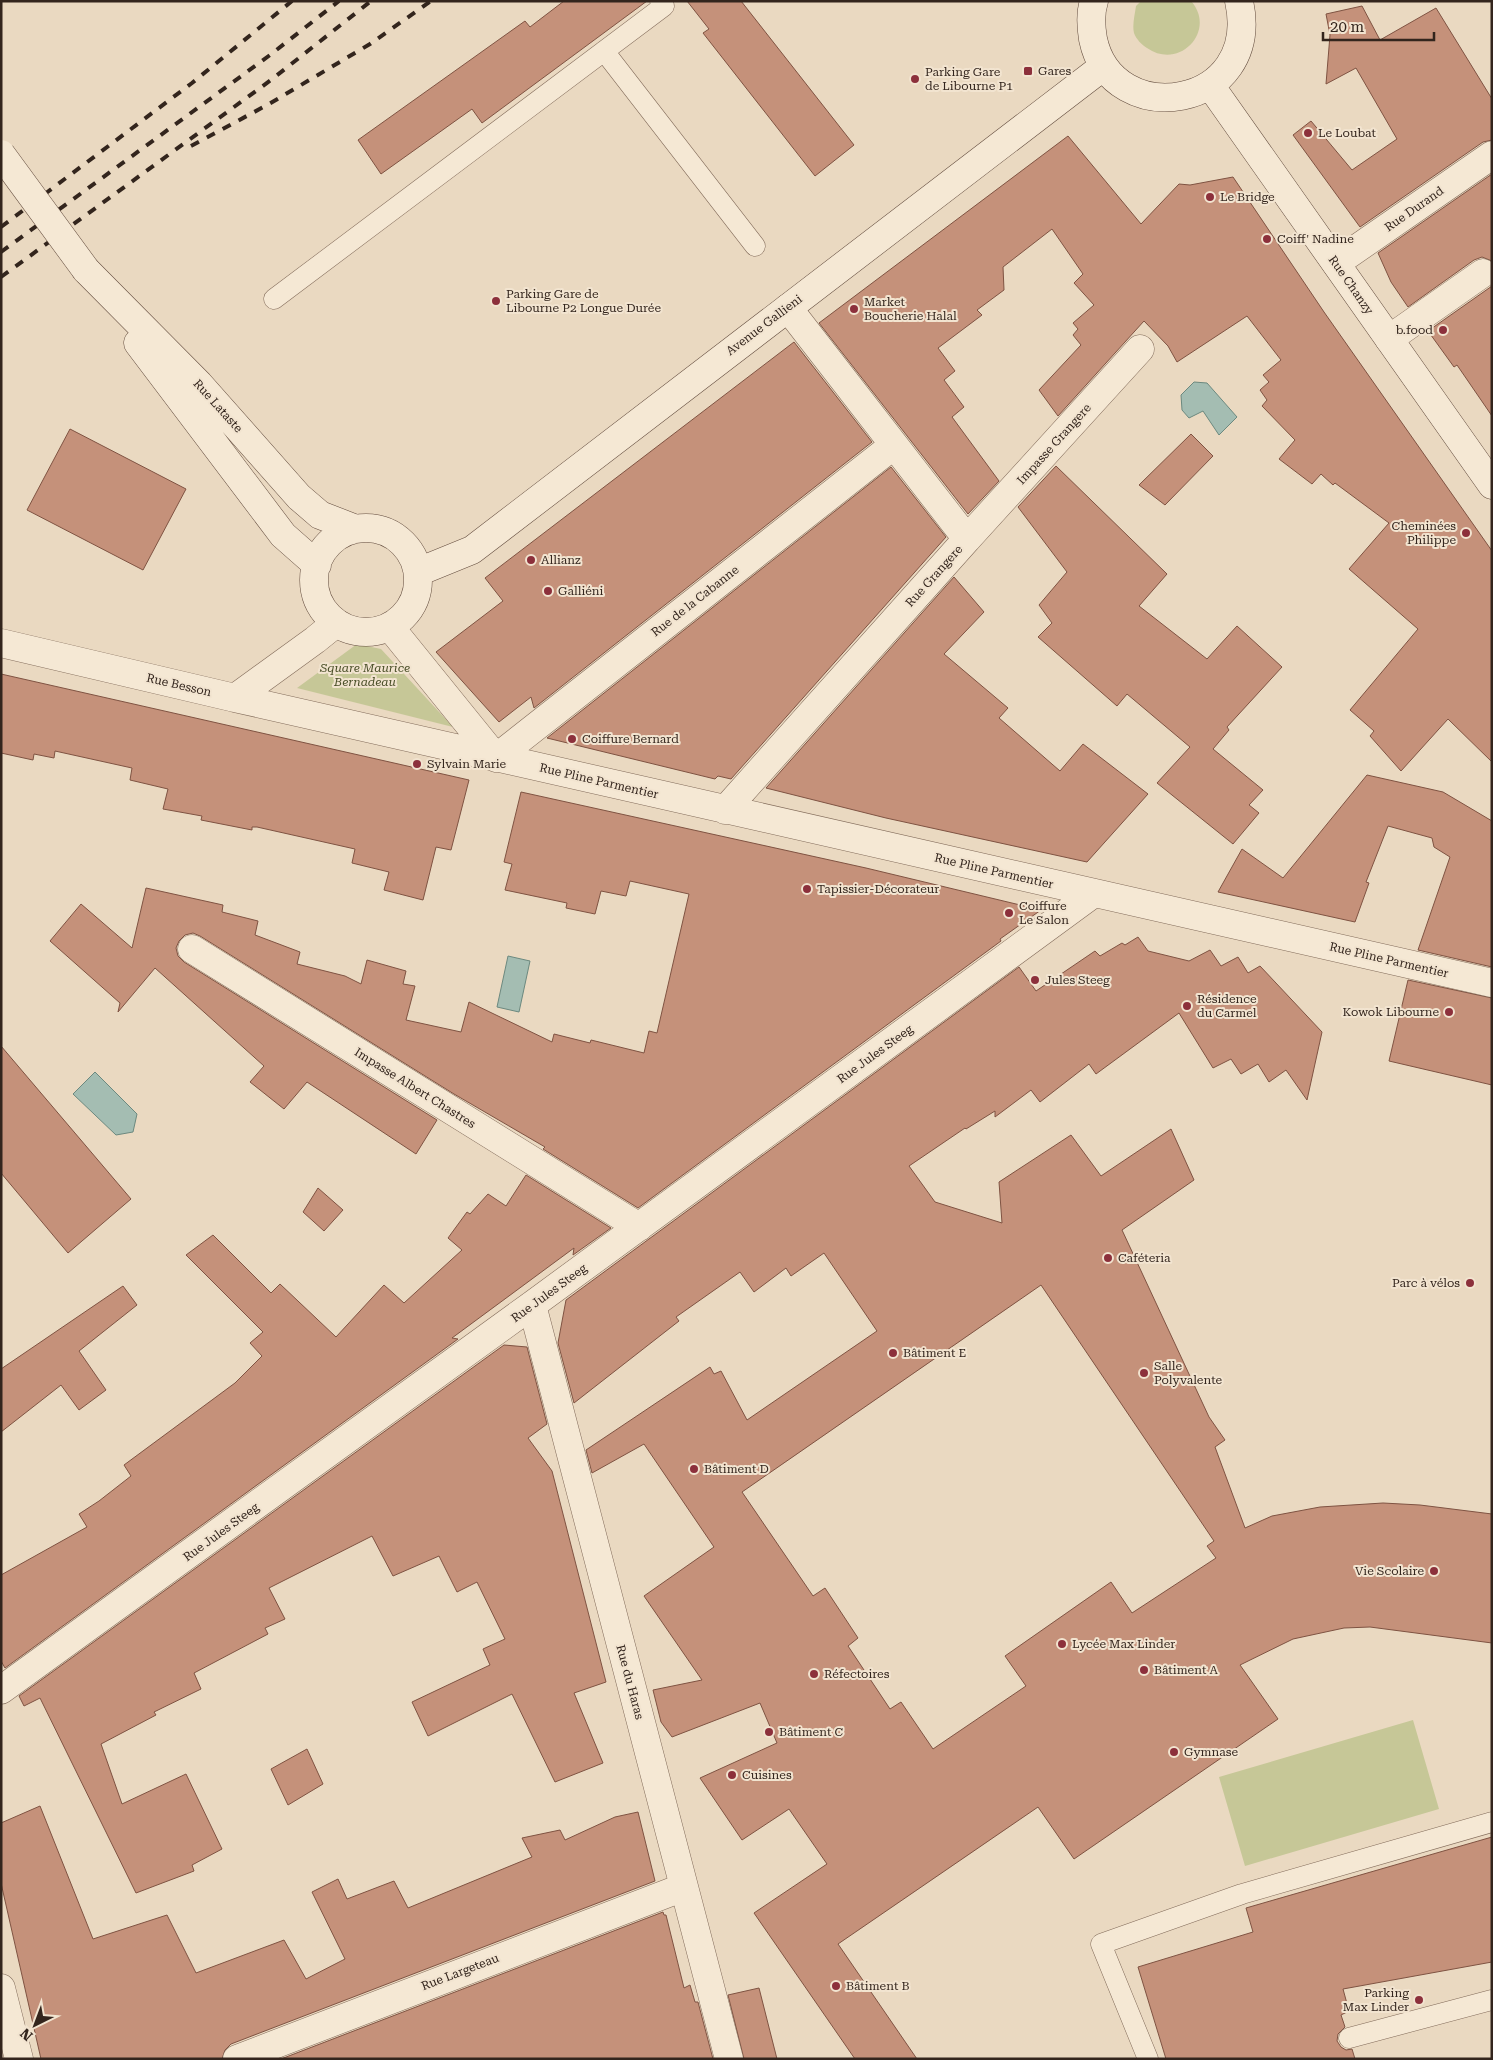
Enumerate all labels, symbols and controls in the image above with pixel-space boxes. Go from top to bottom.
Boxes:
scale bar [1323,10,1434,42]
text: 20 m [1330,18,1365,36]
place label: Gares [1038,64,1071,78]
place label: Parking Gare de Libourne P1 [925,65,1013,93]
marker: Gares [1022,65,1034,77]
marker: Parking Gare de Libourne P1 [909,73,921,85]
place label: Le Loubat [1318,126,1376,140]
marker: Le Loubat [1302,127,1314,139]
street label: Rue Durand [1382,183,1446,234]
place label: Le Bridge [1220,190,1275,204]
marker: Le Bridge [1204,191,1216,203]
place label: Coiff' Nadine [1277,232,1354,246]
marker: Coiff' Nadine [1261,233,1273,245]
street label: Rue Chanzy [1326,253,1377,318]
place label: Parking Gare de Libourne P2 Longue Durée [506,287,661,315]
street label: Avenue Gallieni [723,292,805,358]
marker: Parking Gare de Libourne P2 Longue Durée [490,295,502,307]
place label: Market Boucherie Halal [864,295,957,323]
marker: Market Boucherie Halal [848,303,860,315]
place label: b.food [1396,323,1433,337]
marker: b.food [1437,324,1449,336]
street label: Rue Lataste [190,377,246,436]
street label: Impasse Grangere [1014,401,1094,487]
place label: Cheminées Philippe [1392,519,1456,547]
marker: Cheminées Philippe [1460,527,1472,539]
street label: Rue Grangere [903,542,966,610]
place label: Allianz [541,553,581,567]
marker: Allianz [525,554,537,566]
street label: Rue de la Cabanne [649,562,742,639]
place label: Galliéni [558,584,604,598]
marker: Galliéni [542,585,554,597]
park label: Square Maurice Bernadeau [319,661,410,689]
street label: Rue Besson [145,671,213,699]
place label: Coiffure Bernard [582,732,679,746]
marker: Coiffure Bernard [566,733,578,745]
place label: Sylvain Marie [427,757,507,771]
marker: Sylvain Marie [411,758,423,770]
street label: Rue Pline Parmentier [538,760,660,802]
street label: Rue Pline Parmentier [933,850,1055,892]
place label: Tapissier-Décorateur [817,882,939,896]
marker: Tapissier-Décorateur [801,883,813,895]
place label: Coiffure Le Salon [1019,899,1069,927]
marker: Coiffure Le Salon [1003,907,1015,919]
street label: Rue Pline Parmentier [1328,939,1450,981]
place label: Jules Steeg [1045,973,1110,987]
marker: Jules Steeg [1029,974,1041,986]
place label: Résidence du Carmel [1197,992,1257,1020]
marker: Résidence du Carmel [1181,1000,1193,1012]
place label: Kowok Libourne [1343,1005,1439,1019]
marker: Kowok Libourne [1443,1006,1455,1018]
street label: Rue Jules Steeg [834,1022,916,1086]
street label: Impasse Albert Chastres [352,1045,478,1131]
place label: Caféteria [1118,1251,1171,1265]
marker: Caféteria [1102,1252,1114,1264]
street label: Rue Jules Steeg [508,1261,590,1325]
place label: Parc à vélos [1392,1276,1460,1290]
marker: Parc à vélos [1464,1277,1476,1289]
place label: Bâtiment E [903,1346,966,1360]
marker: Bâtiment E [887,1347,899,1359]
place label: Salle Polyvalente [1154,1359,1223,1387]
marker: Salle Polyvalente [1138,1367,1150,1379]
place label: Bâtiment D [704,1462,769,1476]
marker: Bâtiment D [688,1463,700,1475]
street label: Rue Jules Steeg [180,1500,262,1564]
place label: Vie Scolaire [1355,1564,1424,1578]
marker: Vie Scolaire [1428,1565,1440,1577]
place label: Lycée Max Linder [1072,1637,1175,1651]
marker: Lycée Max Linder [1056,1638,1068,1650]
street label: Rue du Haras [613,1643,647,1721]
place label: Bâtiment A [1154,1663,1218,1677]
marker: Bâtiment A [1138,1664,1150,1676]
place label: Réfectoires [824,1667,890,1681]
marker: Réfectoires [808,1668,820,1680]
place label: Bâtiment C [779,1725,843,1739]
marker: Bâtiment C [763,1726,775,1738]
place label: Gymnase [1184,1745,1238,1759]
marker: Gymnase [1168,1746,1180,1758]
place label: Cuisines [742,1768,792,1782]
marker: Cuisines [726,1769,738,1781]
street label: Rue Largeteau [419,1951,501,1993]
place label: Bâtiment B [846,1979,909,1993]
marker: Bâtiment B [830,1980,842,1992]
place label: Parking Max Linder [1343,1986,1409,2014]
marker: Parking Max Linder [1413,1994,1425,2006]
north arrow [10,2000,60,2050]
text: N [17,2025,36,2044]

